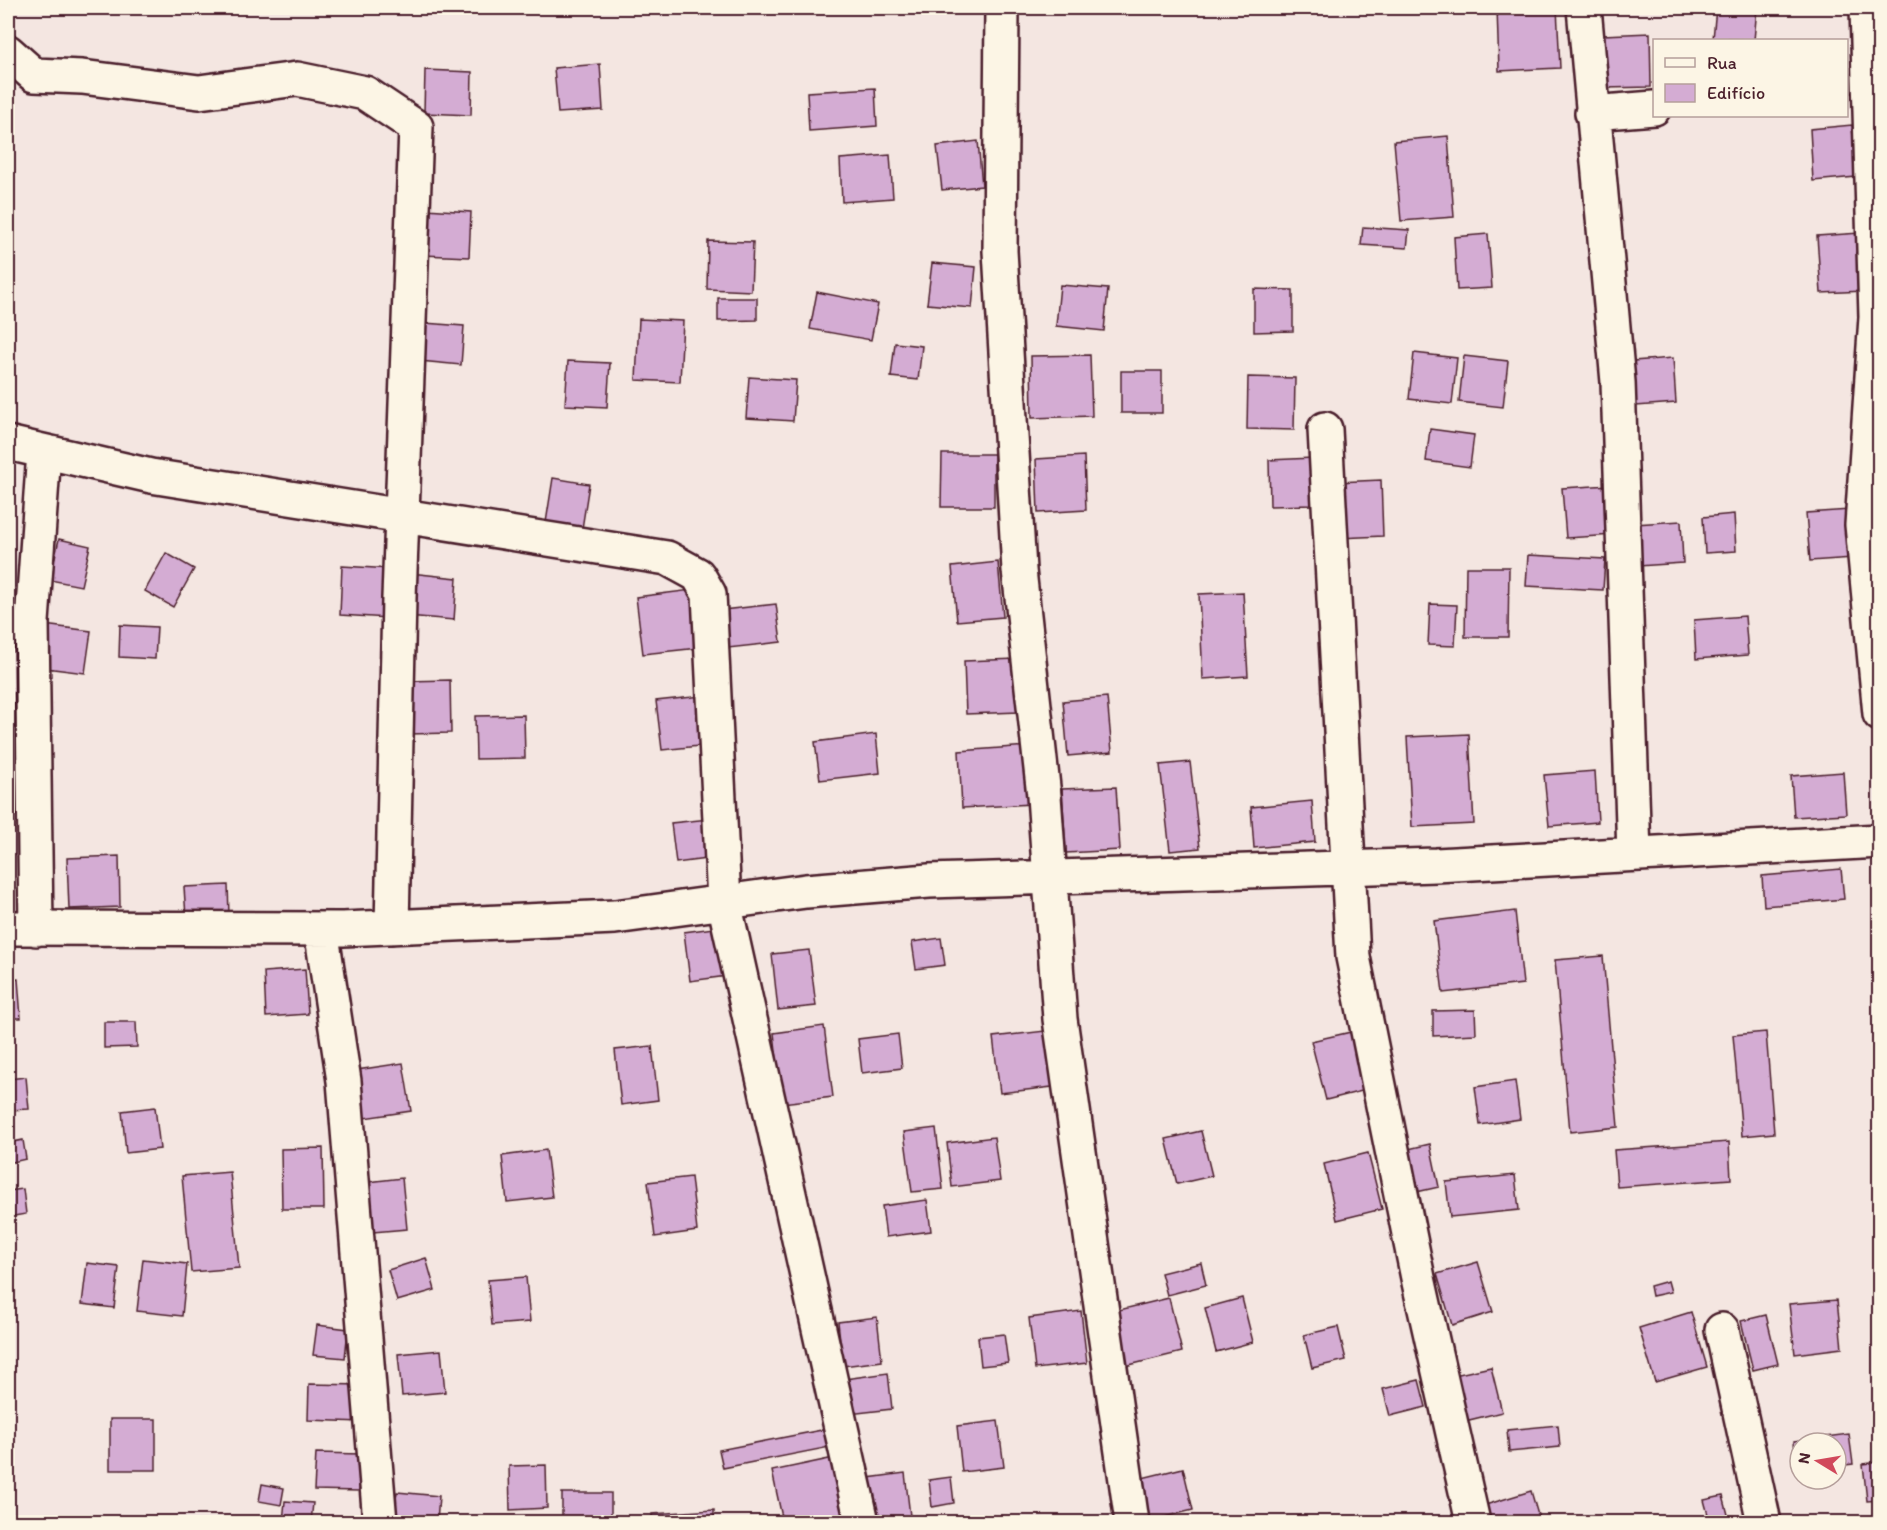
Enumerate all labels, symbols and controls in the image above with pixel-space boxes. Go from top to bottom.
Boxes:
legend [1653,39,1848,117]
text: Rua [1707,52,1737,74]
text: Edifício [1707,82,1765,104]
north arrow [1788,1431,1848,1491]
text: N [1793,1451,1814,1465]

